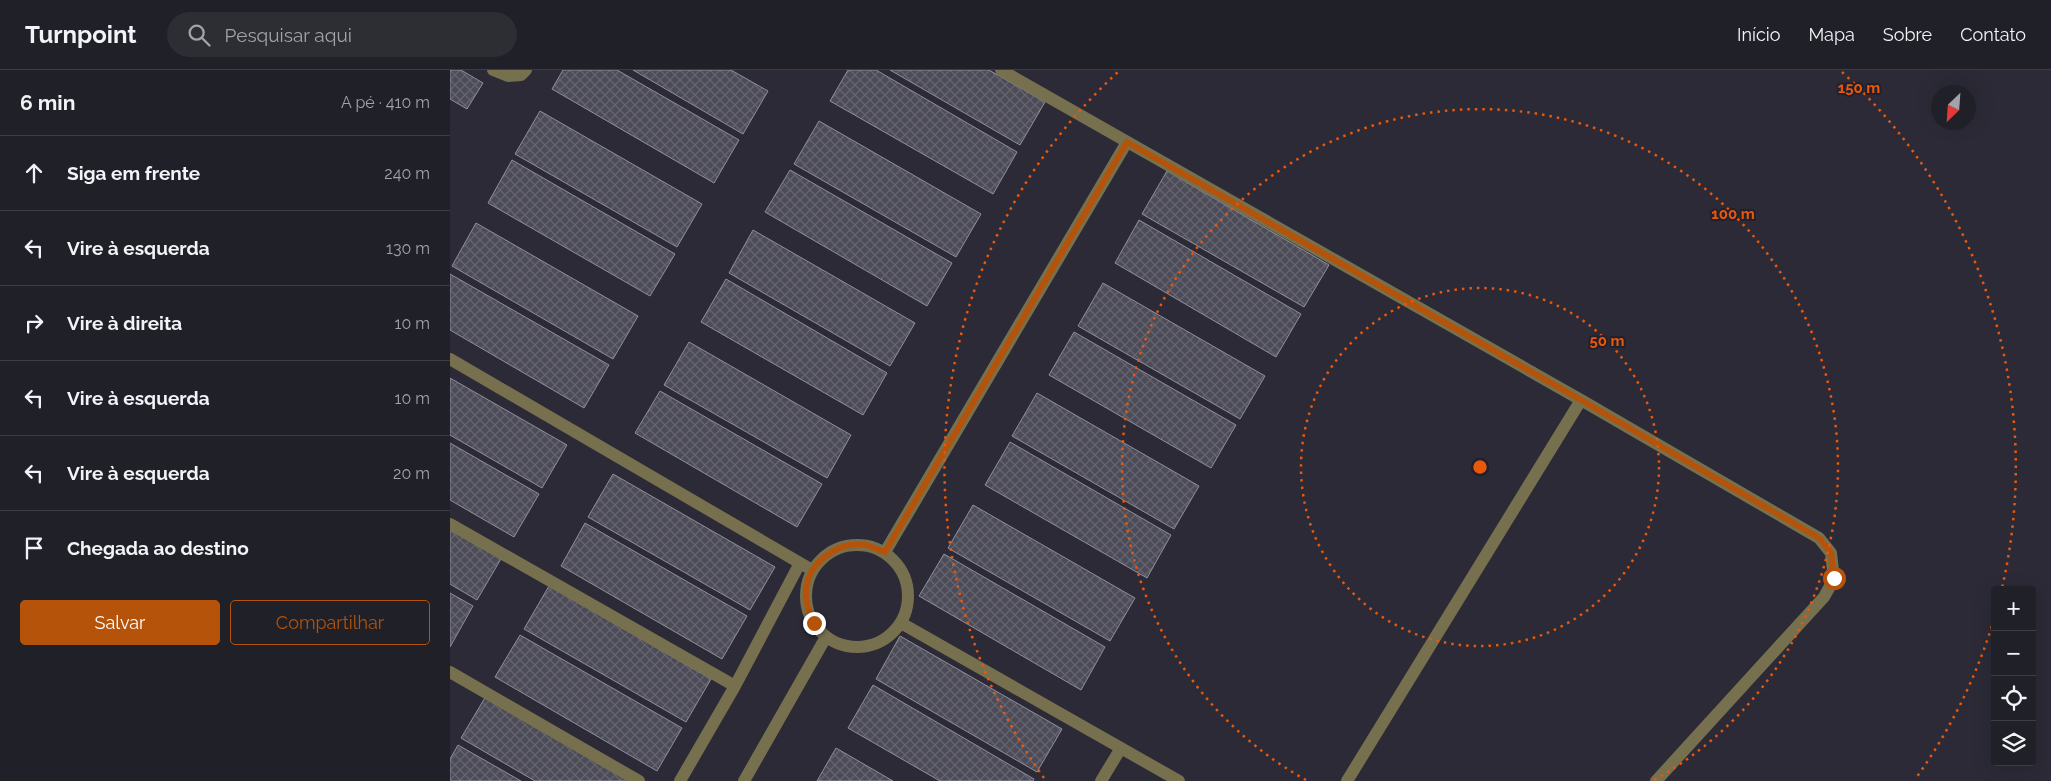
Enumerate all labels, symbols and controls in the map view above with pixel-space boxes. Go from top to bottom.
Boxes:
search box [167,12,517,57]
text: Turnpoint [25,20,137,49]
icon: search [185,21,213,49]
text: Pesquisar aqui [225,24,352,46]
text: Início [1737,24,1780,45]
text: Mapa [1808,24,1855,45]
text: Sobre [1883,24,1932,45]
text: Contato [1960,24,2026,45]
text: 150 m [1838,79,1880,97]
north arrow [1931,85,1976,130]
text: 6 min [20,90,75,115]
text: A pé · 410 m [341,93,430,112]
icon: ahead [20,159,48,187]
text: Siga em frente [67,162,200,184]
text: 240 m [384,164,430,183]
text: 100 m [1711,205,1755,223]
icon: left [20,234,48,262]
text: Vire à esquerda [67,237,210,259]
text: 130 m [386,239,430,258]
icon: right [20,309,48,337]
text: Vire à direita [67,312,182,334]
text: 10 m [395,314,430,333]
text: 50 m [1589,332,1625,350]
icon: left [20,384,48,412]
text: Vire à esquerda [67,387,210,409]
text: 10 m [395,389,430,408]
centre of rings [1471,458,1489,476]
icon: left [20,459,48,487]
text: Vire à esquerda [67,462,210,484]
text: 20 m [393,464,430,483]
icon: arrive [20,534,48,562]
text: Chegada ao destino [67,537,249,559]
route start [1823,567,1846,590]
map controls [1991,586,2036,766]
button: + [1991,586,2036,631]
button: Salvar [20,600,220,645]
button: Compartilhar [230,600,430,645]
route end [803,612,826,635]
button: − [1991,631,2036,676]
button: locate [1991,676,2036,721]
button: layers [1991,721,2036,766]

